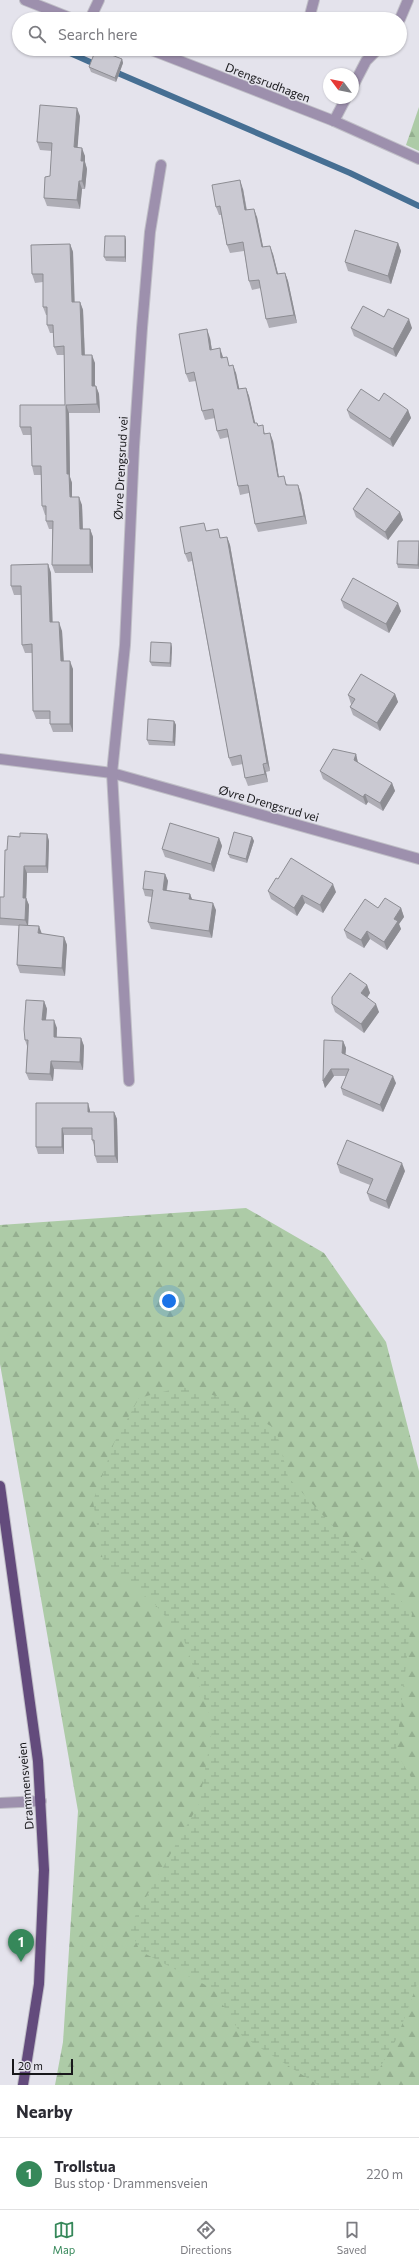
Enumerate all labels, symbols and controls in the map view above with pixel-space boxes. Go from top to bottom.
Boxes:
search box [12,12,407,56]
icon: search [26,23,48,45]
text: Search here [58,25,137,43]
street label: Drengsrudhagen [224,59,312,105]
north arrow [323,68,359,104]
street label: Øvre Drengsrud vei [110,416,130,520]
street label: Øvre Drengsrud vei [217,782,321,824]
your location [159,1291,179,1311]
street label: Drammensveien [14,1742,36,1830]
pin: 1 [8,1929,34,1962]
scale bar [12,2057,73,2076]
text: 20 m [18,2059,43,2072]
text: Nearby [16,2101,73,2122]
text: Trollstua [54,2157,116,2175]
text: 1 [26,2166,32,2182]
text: 220 m [366,2166,403,2182]
text: Bus stop · Drammensveien [54,2175,208,2191]
tab: Map [53,2219,75,2256]
tab: Directions [180,2219,232,2256]
tab: Saved [337,2219,366,2256]

